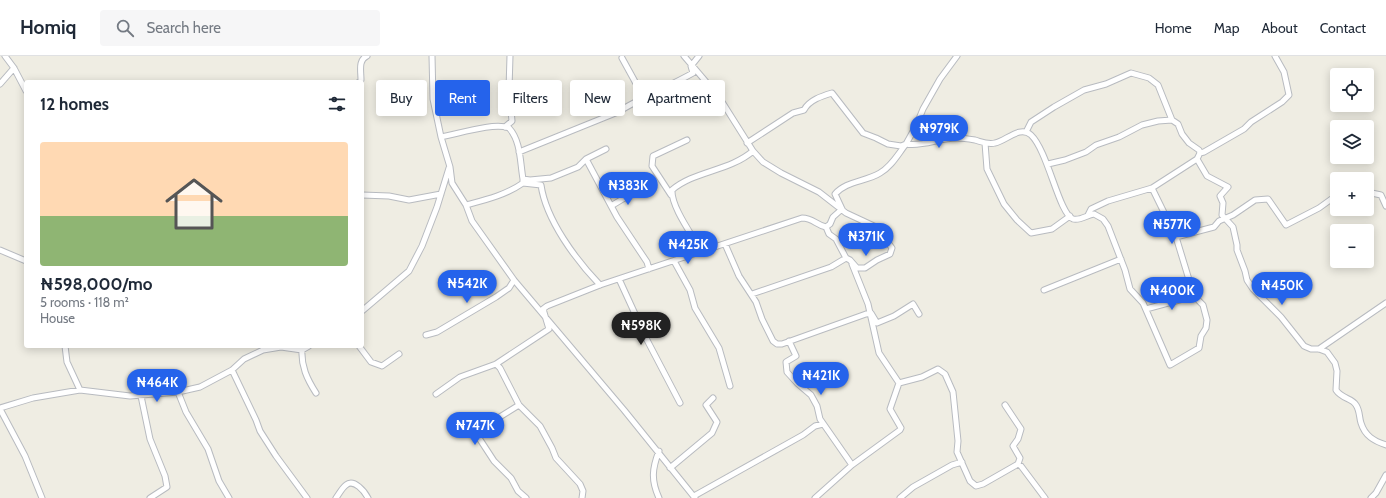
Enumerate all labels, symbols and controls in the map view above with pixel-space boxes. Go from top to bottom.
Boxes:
search box [100,10,380,46]
text: Homiq [20,16,76,39]
icon: search [114,17,136,39]
text: Search here [146,19,221,37]
text: Home [1155,19,1192,37]
text: Map [1214,19,1239,37]
text: About [1261,19,1298,37]
text: Contact [1320,19,1366,37]
map controls [1330,68,1374,268]
button: locate [1330,68,1374,112]
chip: Buy [376,80,427,116]
chip: Rent [435,80,490,116]
chip: Filters [498,80,562,116]
chip: New [570,80,625,116]
chip: Apartment [633,80,725,116]
icon: filters [326,93,348,115]
text: 12 homes [40,94,109,114]
pin: ₦979K [911,115,967,149]
text: ₦979K [919,120,959,136]
button: layers [1330,120,1374,164]
icon: home [158,168,230,240]
pin: ₦383K [600,172,656,206]
button: + [1330,172,1374,216]
text: ₦383K [608,177,648,193]
pin: ₦577K [1144,211,1200,245]
text: ₦577K [1153,216,1191,232]
pin: ₦371K [838,223,894,257]
button: − [1330,224,1374,268]
text: ₦371K [847,228,885,244]
pin: ₦425K [660,231,716,265]
text: ₦425K [668,236,708,252]
pin: ₦542K [439,270,495,304]
pin: ₦450K [1254,272,1310,306]
text: ₦598,000/mo [40,274,152,294]
text: ₦542K [447,275,487,291]
pin: ₦400K [1144,277,1200,311]
text: ₦450K [1261,277,1303,293]
text: ₦400K [1149,282,1195,298]
text: 5 rooms · 118 m² [40,294,129,310]
text: House [40,310,75,326]
pin: ₦598K [613,312,669,346]
text: ₦598K [621,317,661,333]
pin: ₦421K [793,362,849,396]
text: ₦421K [802,367,840,383]
pin: ₦464K [129,369,185,403]
text: ₦464K [136,374,178,390]
pin: ₦747K [447,412,503,446]
text: ₦747K [455,417,495,433]

